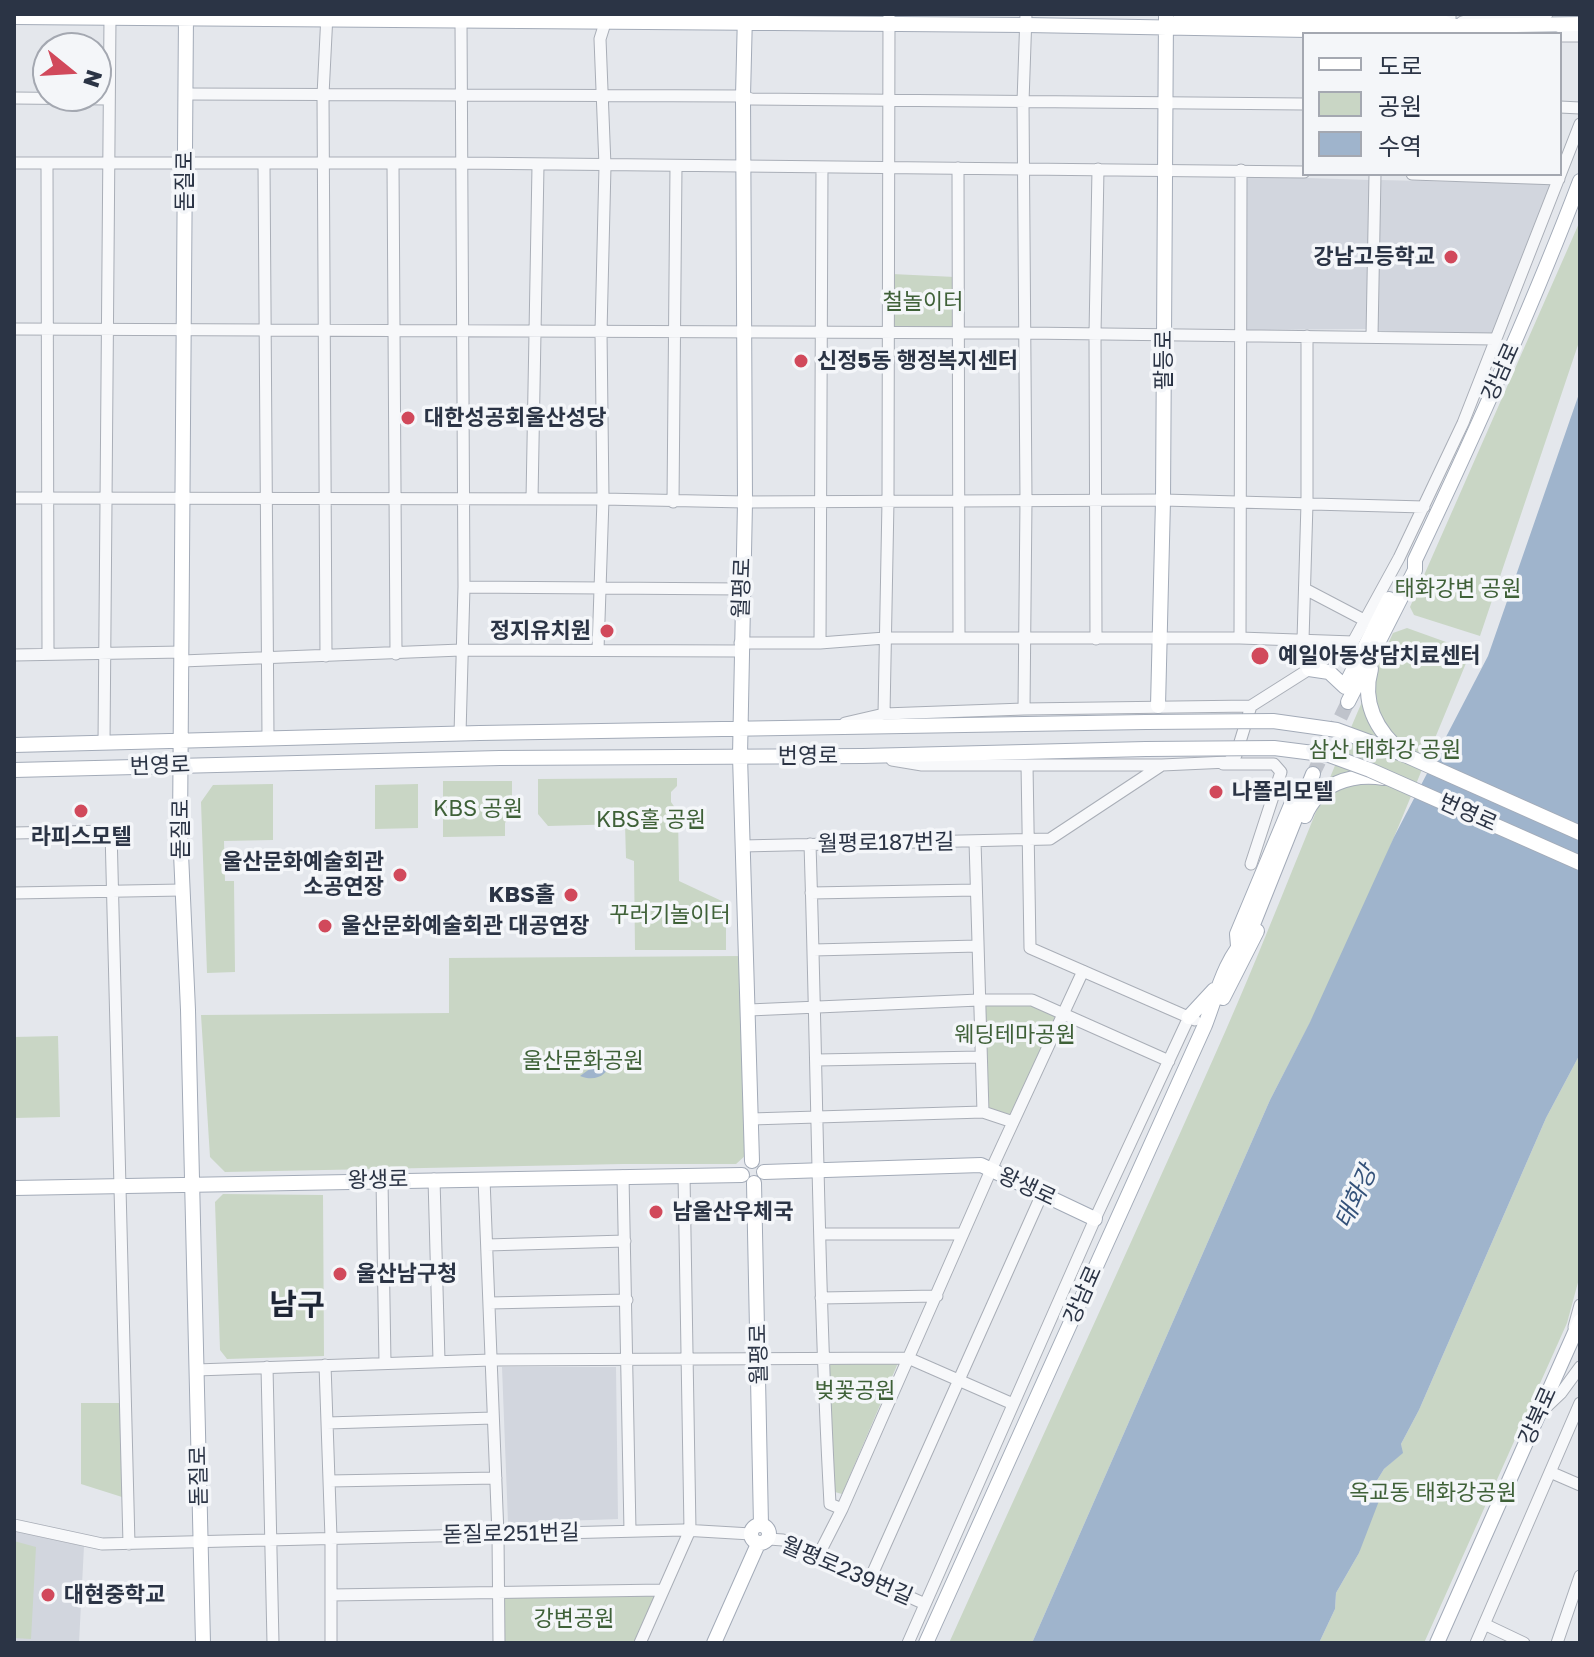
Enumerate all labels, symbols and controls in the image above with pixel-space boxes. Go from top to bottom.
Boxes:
north arrow [32,32,112,112]
legend [1302,32,1562,176]
text: 도로 [1378,51,1422,80]
text: N [78,67,109,91]
text: 공원 [1378,91,1422,120]
text: 수역 [1378,131,1422,160]
street label: 돋질로 [172,151,198,211]
place label: 강남고등학교 [1314,244,1435,270]
marker: 강남고등학교 [1442,248,1460,266]
park label: 철놀이터 [883,289,963,315]
street label: 팔등로 [1151,330,1177,390]
street label: 강남로 [1477,339,1525,405]
place label: 신정5동 행정복지센터 [817,348,1018,374]
marker: 신정5동 행정복지센터 [792,352,810,370]
place label: 대한성공회울산성당 [424,405,606,431]
marker: 대한성공회울산성당 [399,409,417,427]
street label: 월평로 [728,557,756,619]
park label: 태화강변 공원 [1395,576,1521,602]
place label: 정지유치원 [490,618,591,644]
marker: 정지유치원 [598,622,616,640]
place label: 예일아동상담치료센터 [1278,643,1480,669]
marker: 예일아동상담치료센터 [1249,645,1271,667]
park label: 삼산 태화강 공원 [1309,737,1461,763]
street label: 번영로 [778,743,838,769]
street label: 번영로 [129,752,191,780]
place label: 나폴리모텔 [1232,779,1333,805]
marker: 나폴리모텔 [1207,783,1225,801]
street label: 번영로 [1435,789,1501,837]
park label: KBS 공원 [433,796,523,822]
street label: 돋질로 [168,799,194,859]
marker: 라피스모텔 [72,802,90,820]
park label: KBS홀 공원 [596,807,706,833]
place label: 라피스모텔 [30,824,132,850]
street label: 월평로187번길 [817,829,955,857]
place label: 울산문화예술회관 소공연장 [222,849,384,900]
marker: 울산문화예술회관 소공연장 [391,866,409,884]
place label: KBS홀 [489,882,555,908]
marker: KBS홀 [562,886,580,904]
park label: 꾸러기놀이터 [609,902,731,928]
place label: 울산문화예술회관 대공연장 [341,913,589,939]
marker: 울산문화예술회관 대공연장 [316,917,334,935]
park label: 웨딩테마공원 [954,1022,1076,1048]
park label: 울산문화공원 [522,1048,644,1074]
water label: 태화강 [1329,1161,1383,1233]
street label: 왕생로 [994,1162,1060,1212]
street label: 왕생로 [347,1166,409,1194]
place label: 남울산우체국 [672,1199,793,1225]
marker: 남울산우체국 [647,1203,665,1221]
place label: 울산남구청 [356,1261,457,1287]
street label: 강남로 [1059,1262,1107,1328]
marker: 울산남구청 [331,1265,349,1283]
district label: 남구 [269,1287,325,1323]
street label: 월평로 [745,1323,773,1385]
park label: 벚꽃공원 [815,1378,895,1404]
street label: 강북로 [1514,1383,1562,1449]
street label: 돋질로 [185,1445,213,1507]
park label: 옥교동 태화강공원 [1349,1480,1517,1506]
street label: 돋질로251번길 [442,1520,580,1548]
street label: 월평로239번길 [777,1531,917,1611]
place label: 대현중학교 [64,1582,165,1608]
marker: 대현중학교 [39,1586,57,1604]
park label: 강변공원 [534,1606,614,1632]

